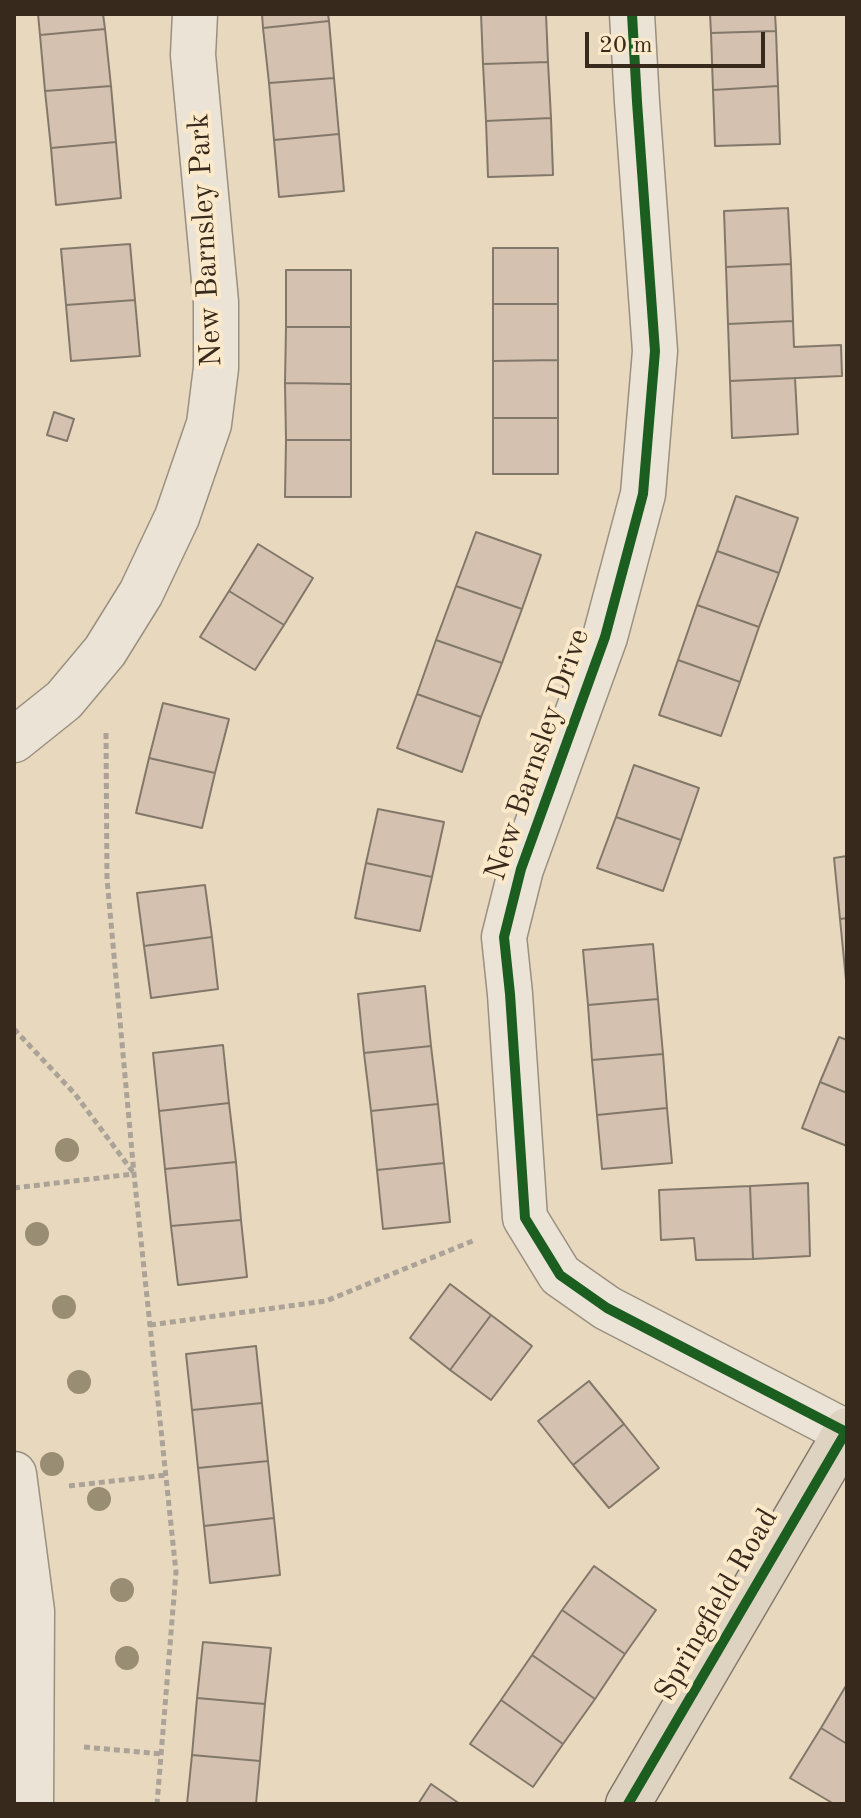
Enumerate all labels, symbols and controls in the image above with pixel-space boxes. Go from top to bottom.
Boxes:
scale bar [589,16,769,66]
text: 20 m [599,34,653,58]
street label: New Barnsley Park [181,112,231,368]
street label: New Barnsley Drive [478,624,598,886]
street label: Springfield Road [648,1503,786,1707]

